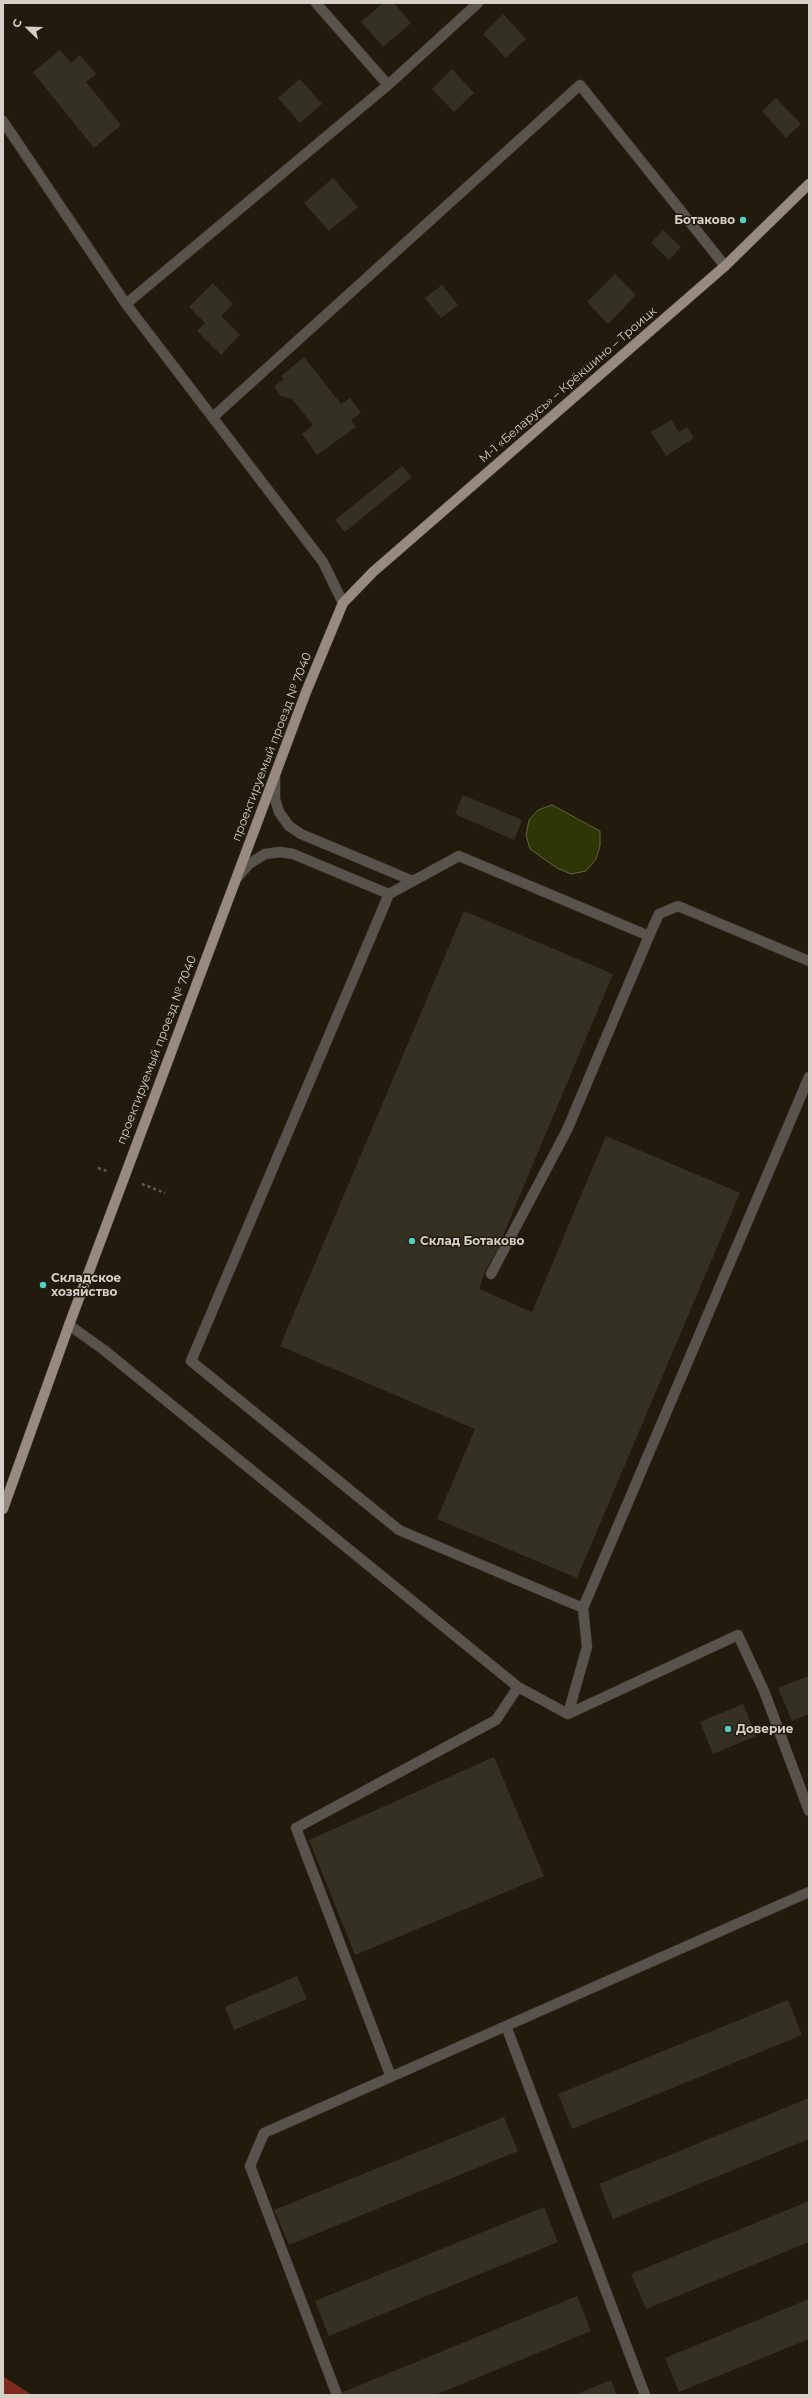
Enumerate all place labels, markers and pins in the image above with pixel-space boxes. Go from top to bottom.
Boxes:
place label: Ботаково [674,213,735,227]
marker: Ботаково [738,215,748,225]
place label: Склад Ботаково [420,1234,524,1248]
marker: Склад Ботаково [407,1236,417,1246]
place label: Складское хозяйство [51,1271,121,1299]
marker: Складское хозяйство [38,1280,48,1290]
place label: Доверие [736,1722,793,1736]
marker: Доверие [723,1724,733,1734]

